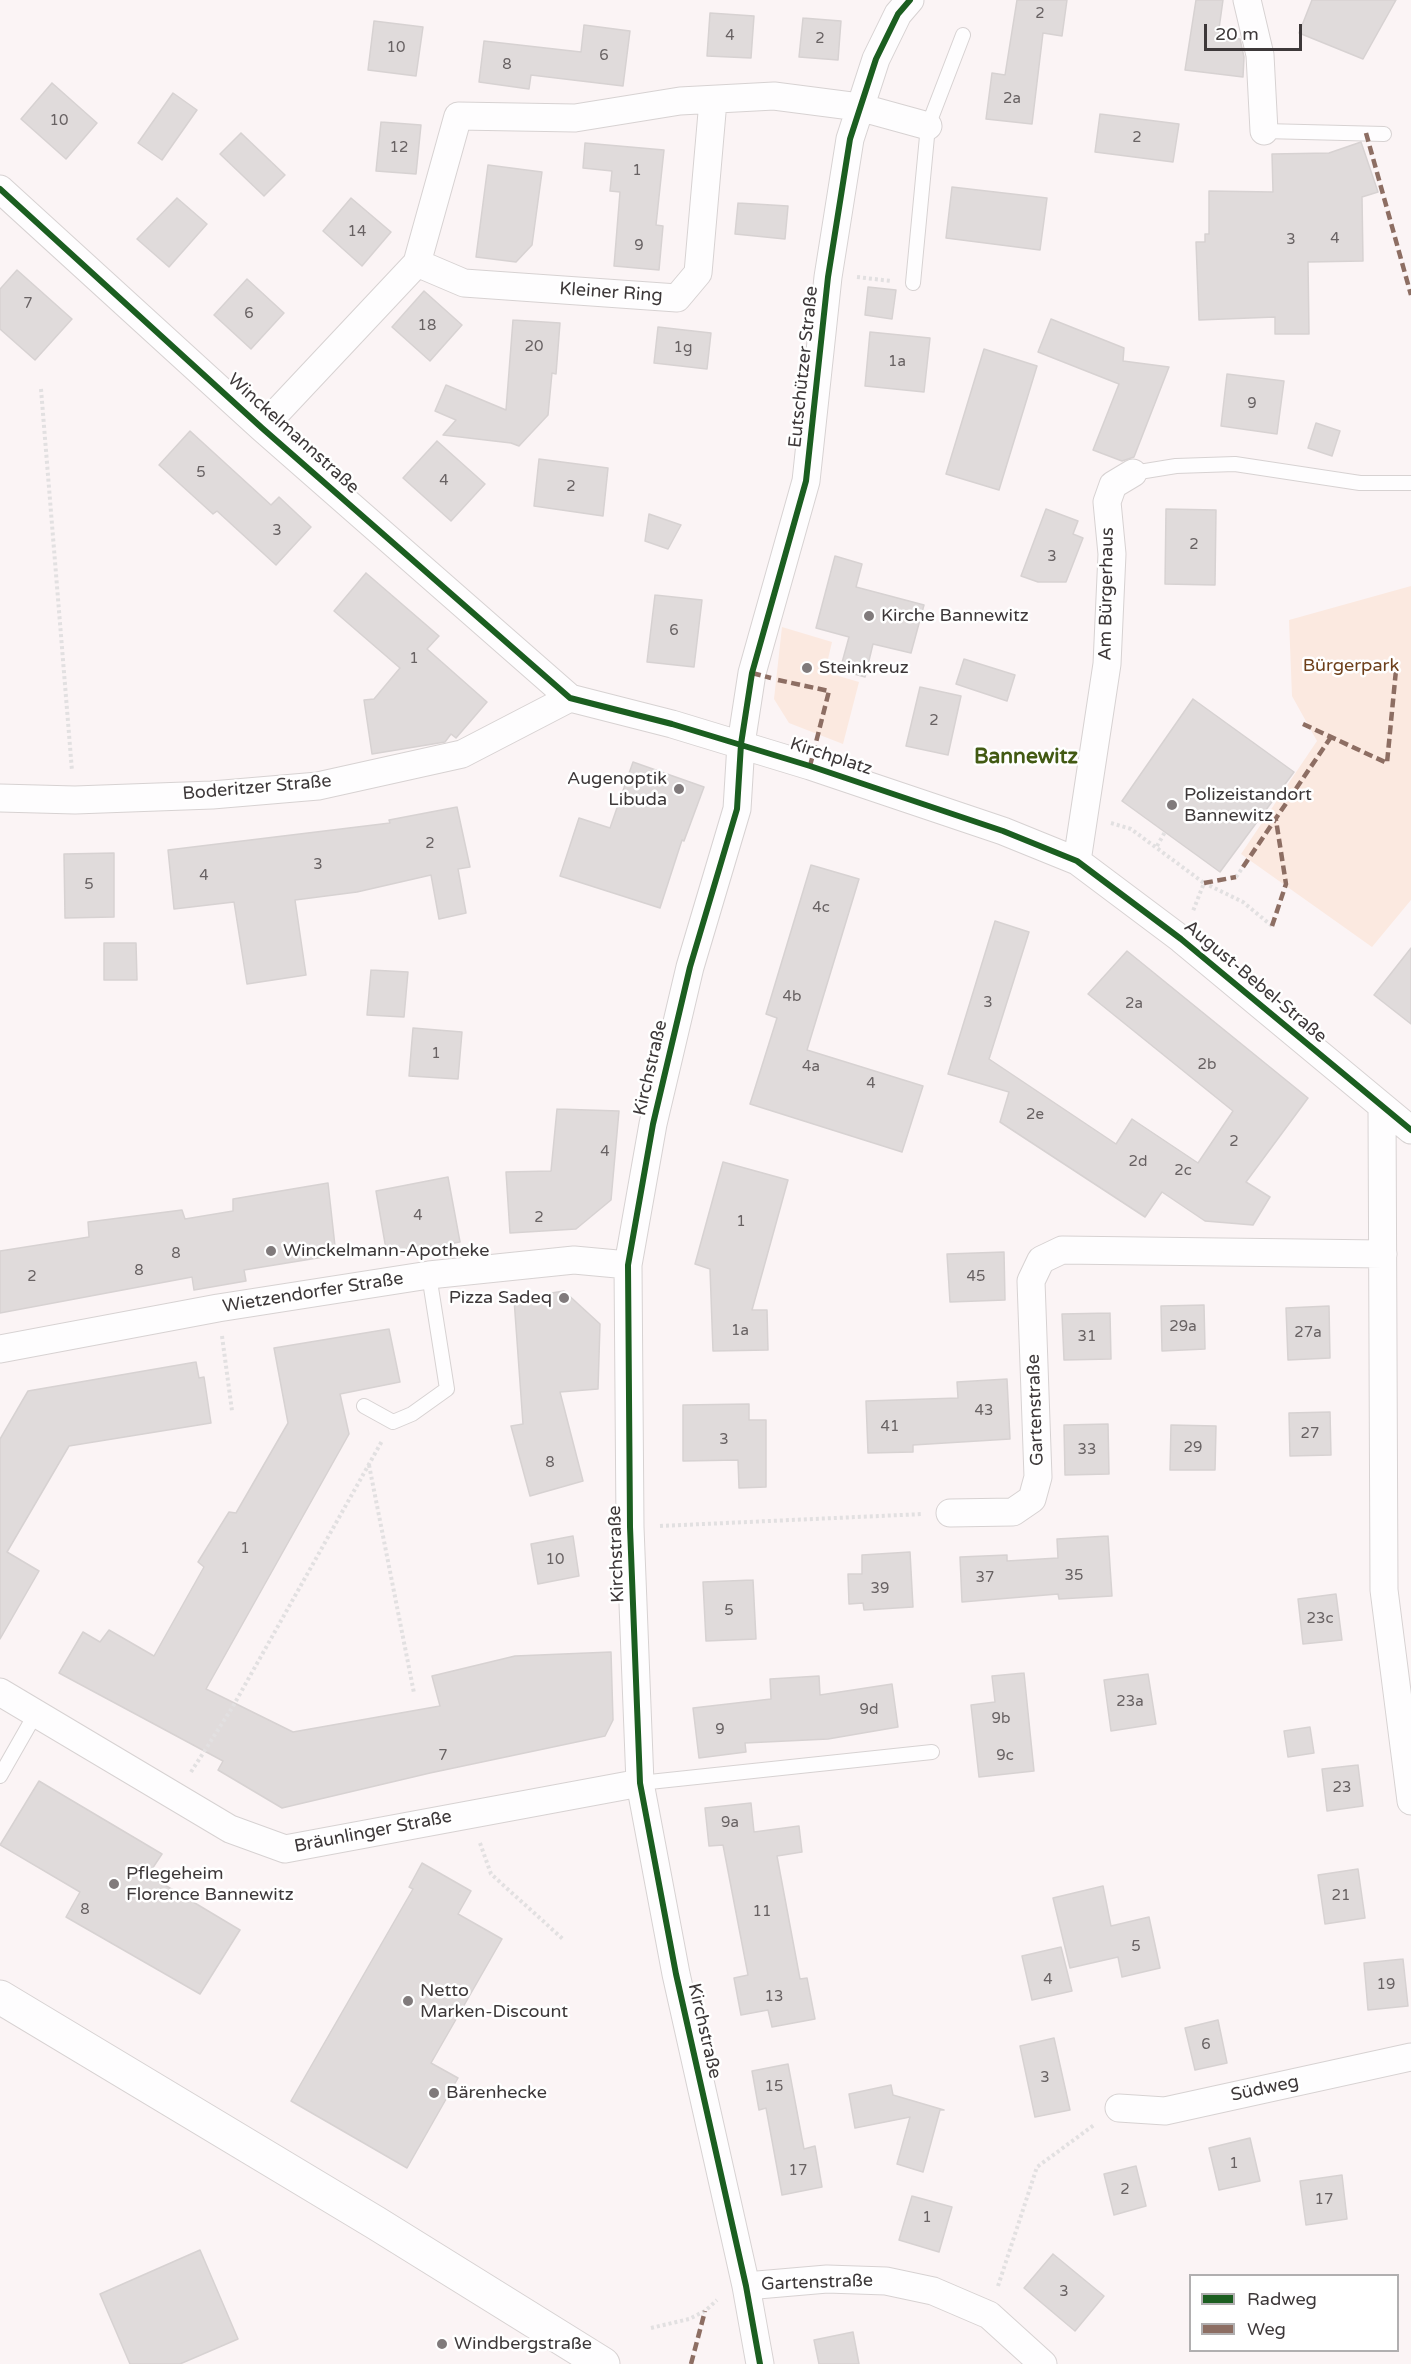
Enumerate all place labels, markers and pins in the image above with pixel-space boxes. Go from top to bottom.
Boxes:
place label: Kirche Bannewitz [881,605,1029,627]
marker: Kirche Bannewitz [862,609,876,623]
place label: Steinkreuz [819,657,909,679]
marker: Steinkreuz [800,661,814,675]
place label: Augenoptik Libuda [567,768,667,810]
marker: Augenoptik Libuda [672,782,686,796]
place label: Polizeistandort Bannewitz [1184,784,1312,826]
marker: Polizeistandort Bannewitz [1165,798,1179,812]
place label: Winckelmann-Apotheke [283,1240,489,1262]
marker: Winckelmann-Apotheke [264,1244,278,1258]
place label: Pizza Sadeq [449,1287,552,1309]
marker: Pizza Sadeq [557,1291,571,1305]
place label: Pflegeheim Florence Bannewitz [126,1863,294,1906]
marker: Pflegeheim Florence Bannewitz [107,1877,121,1891]
place label: Netto Marken-Discount [420,1980,568,2022]
marker: Netto Marken-Discount [401,1994,415,2008]
place label: Bärenhecke [446,2082,547,2104]
marker: Bärenhecke [427,2086,441,2100]
place label: Windbergstraße [454,2333,592,2355]
marker: Windbergstraße [435,2337,449,2351]

